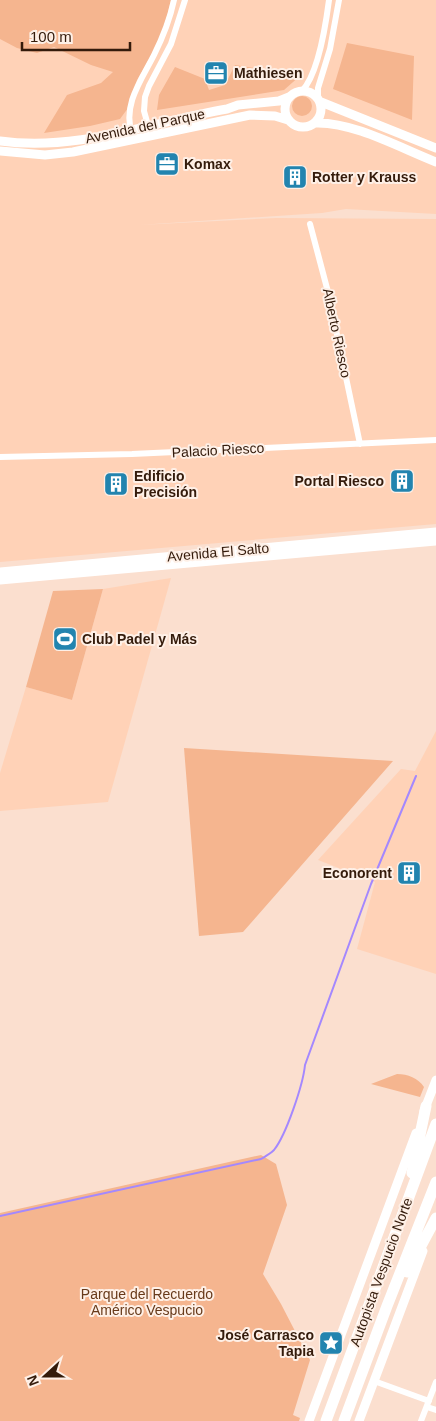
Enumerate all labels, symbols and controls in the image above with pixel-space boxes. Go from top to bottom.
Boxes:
scale bar [22,20,130,52]
text: 100 m [30,28,72,45]
office icon: Mathiesen [203,60,229,86]
place label: Mathiesen [234,65,302,81]
street label: Avenida del Parque [84,105,207,147]
office icon: Komax [154,151,180,177]
place label: Komax [184,156,231,172]
building icon: Rotter y Krauss [282,164,308,190]
place label: Rotter y Krauss [312,169,416,185]
street label: Alberto Riesco [320,287,354,379]
street label: Palacio Riesco [171,440,265,460]
place label: Edificio Precisión [134,468,197,500]
building icon: Portal Riesco [389,468,415,494]
building icon: Edificio Precisión [103,471,129,497]
place label: Portal Riesco [295,473,384,489]
street label: Avenida El Salto [166,540,270,564]
sports icon: Club Padel y Más [52,626,78,652]
place label: Club Padel y Más [82,631,197,647]
building icon: Econorent [396,860,422,886]
place label: Econorent [323,865,392,881]
street label: Autopista Vespucio Norte [347,1195,415,1349]
park label: Parque del Recuerdo Américo Vespucio [81,1286,213,1318]
place label: José Carrasco Tapia [217,1327,314,1359]
place icon: José Carrasco Tapia [318,1330,344,1356]
north arrow [20,1351,70,1401]
text: N [24,1373,42,1388]

